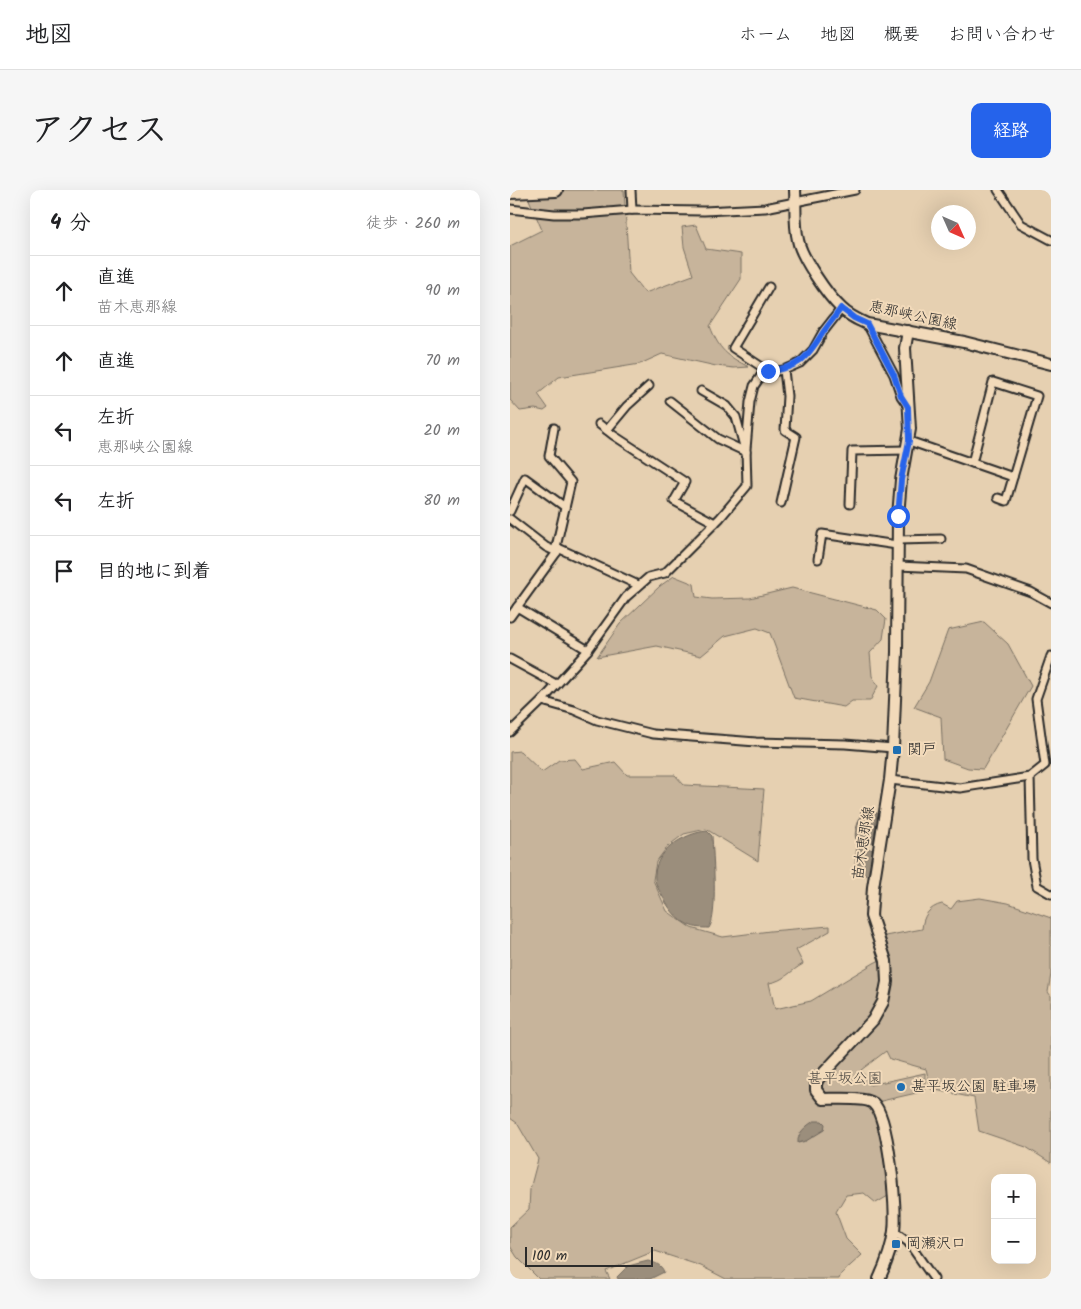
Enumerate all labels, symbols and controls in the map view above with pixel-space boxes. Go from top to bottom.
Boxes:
text: 地図 [25,16,73,55]
text: ホーム [739,21,792,50]
text: 地図 [820,21,856,50]
text: 概要 [884,21,920,50]
text: お問い合わせ [948,21,1056,50]
button: 経路 [971,103,1051,158]
text: アクセス [30,104,168,160]
north arrow [931,205,976,250]
text: 4 分 [50,207,91,240]
text: 徒歩 · 260 m [366,211,460,236]
text: 直進 [97,263,135,293]
icon: ahead [50,277,78,305]
text: 90 m [425,278,460,303]
text: 苗木恵那線 [97,295,177,320]
street label: 恵那峡公園線 [866,295,960,337]
icon: ahead [50,347,78,375]
text: 直進 [97,347,135,377]
text: 70 m [425,348,460,373]
route end [757,360,780,383]
text: 左折 [97,403,135,433]
icon: left [50,417,78,445]
text: 20 m [424,418,460,443]
text: 恵那峡公園線 [97,435,193,460]
icon: left [50,487,78,515]
text: 左折 [97,487,135,517]
text: 80 m [423,488,460,513]
route start [887,505,910,528]
icon: arrive [50,557,78,585]
text: 目的地に到着 [97,557,211,587]
place label: 関戸 [907,738,937,762]
marker: 関戸 [891,744,903,756]
street label: 苗木恵那線 [846,804,882,882]
park label: 甚平坂公園 [807,1067,883,1091]
place label: 甚平坂公園 駐車場 [911,1075,1037,1099]
marker: 甚平坂公園 駐車場 [895,1081,907,1093]
map controls [991,1174,1036,1264]
button: + [991,1174,1036,1219]
button: − [991,1219,1036,1264]
place label: 岡瀬沢口 [906,1232,966,1256]
marker: 岡瀬沢口 [890,1238,902,1250]
scale bar [525,1244,652,1267]
text: 100 m [532,1245,567,1267]

